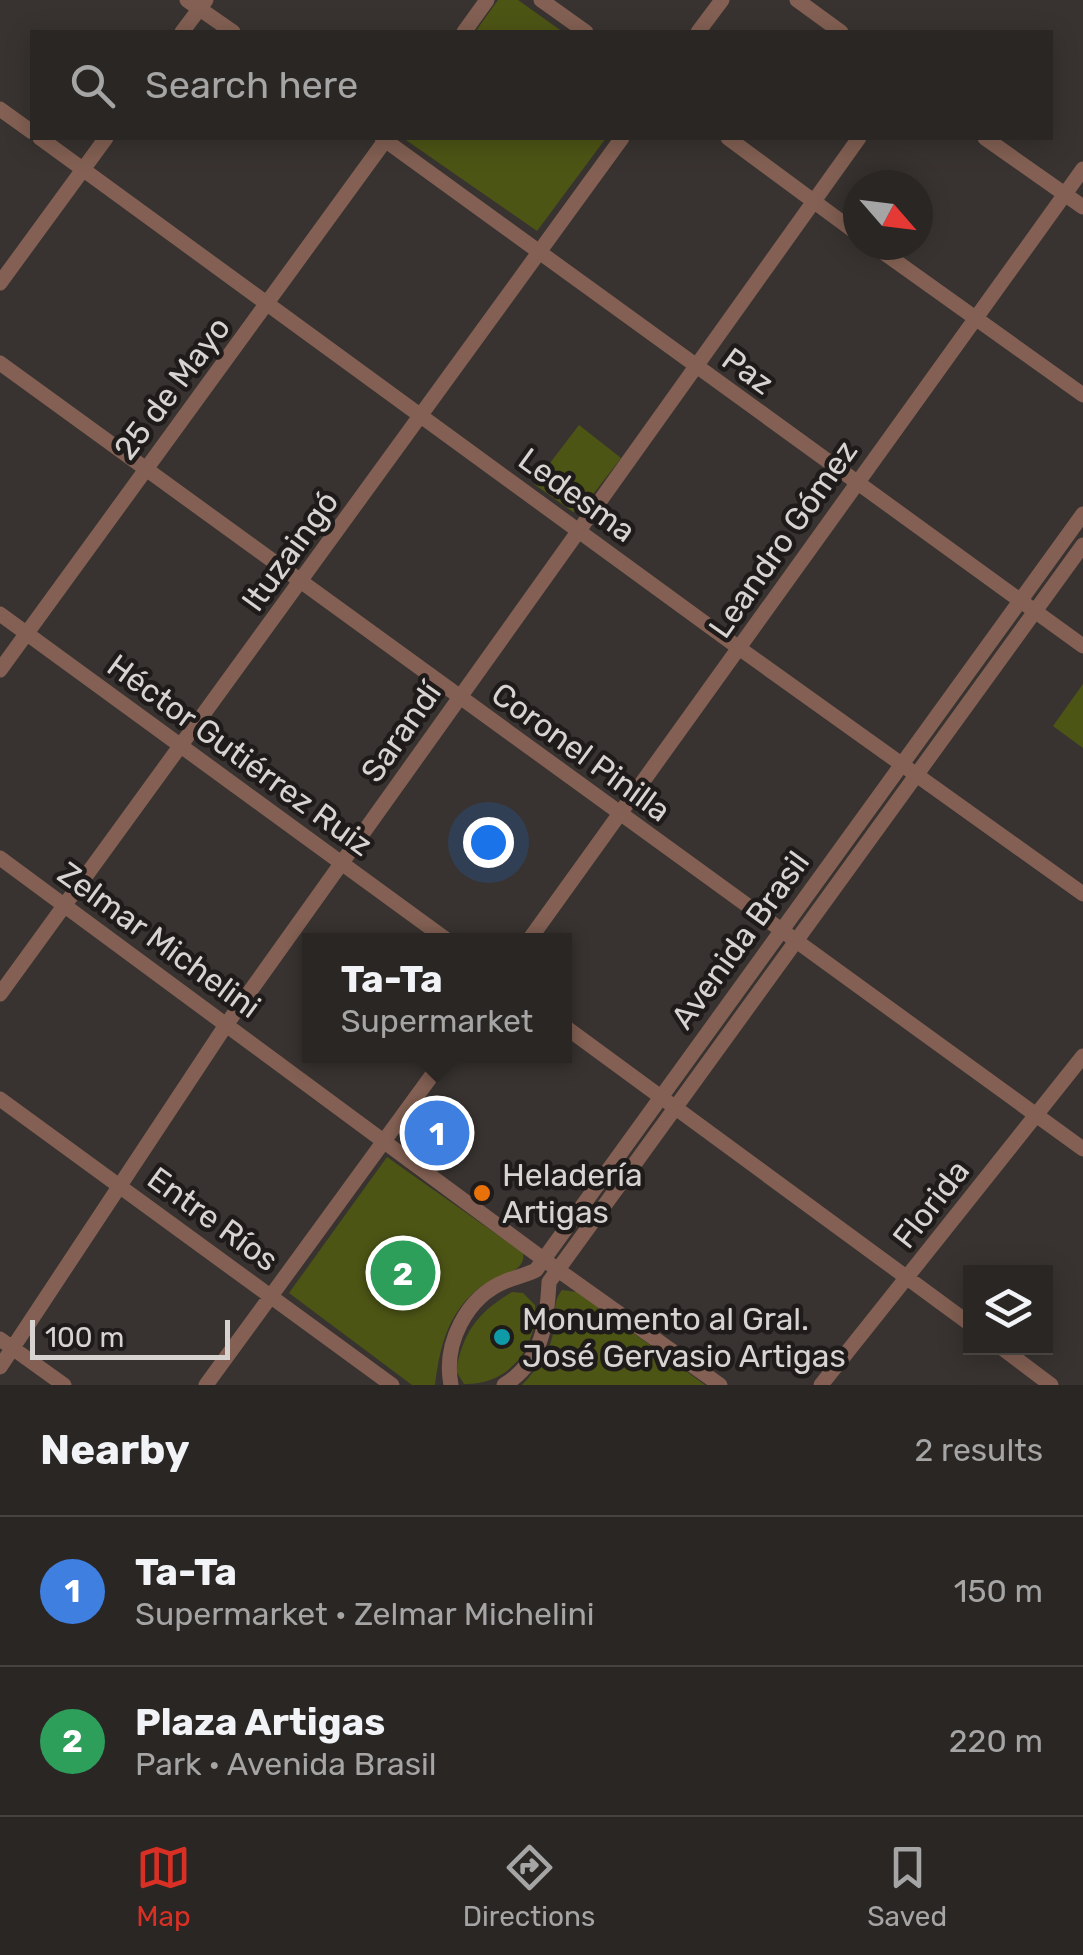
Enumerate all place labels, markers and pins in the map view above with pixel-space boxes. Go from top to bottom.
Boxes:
pin: 1 [404,1096,470,1170]
place label: Heladería Artigas [502,1156,643,1231]
marker: Heladería Artigas [471,1182,493,1204]
pin: 2 [370,1236,436,1310]
place label: Monumento al Gral. José Gervasio Artigas [522,1300,846,1375]
marker: Monumento al Gral. José Gervasio Artigas [491,1326,513,1348]

